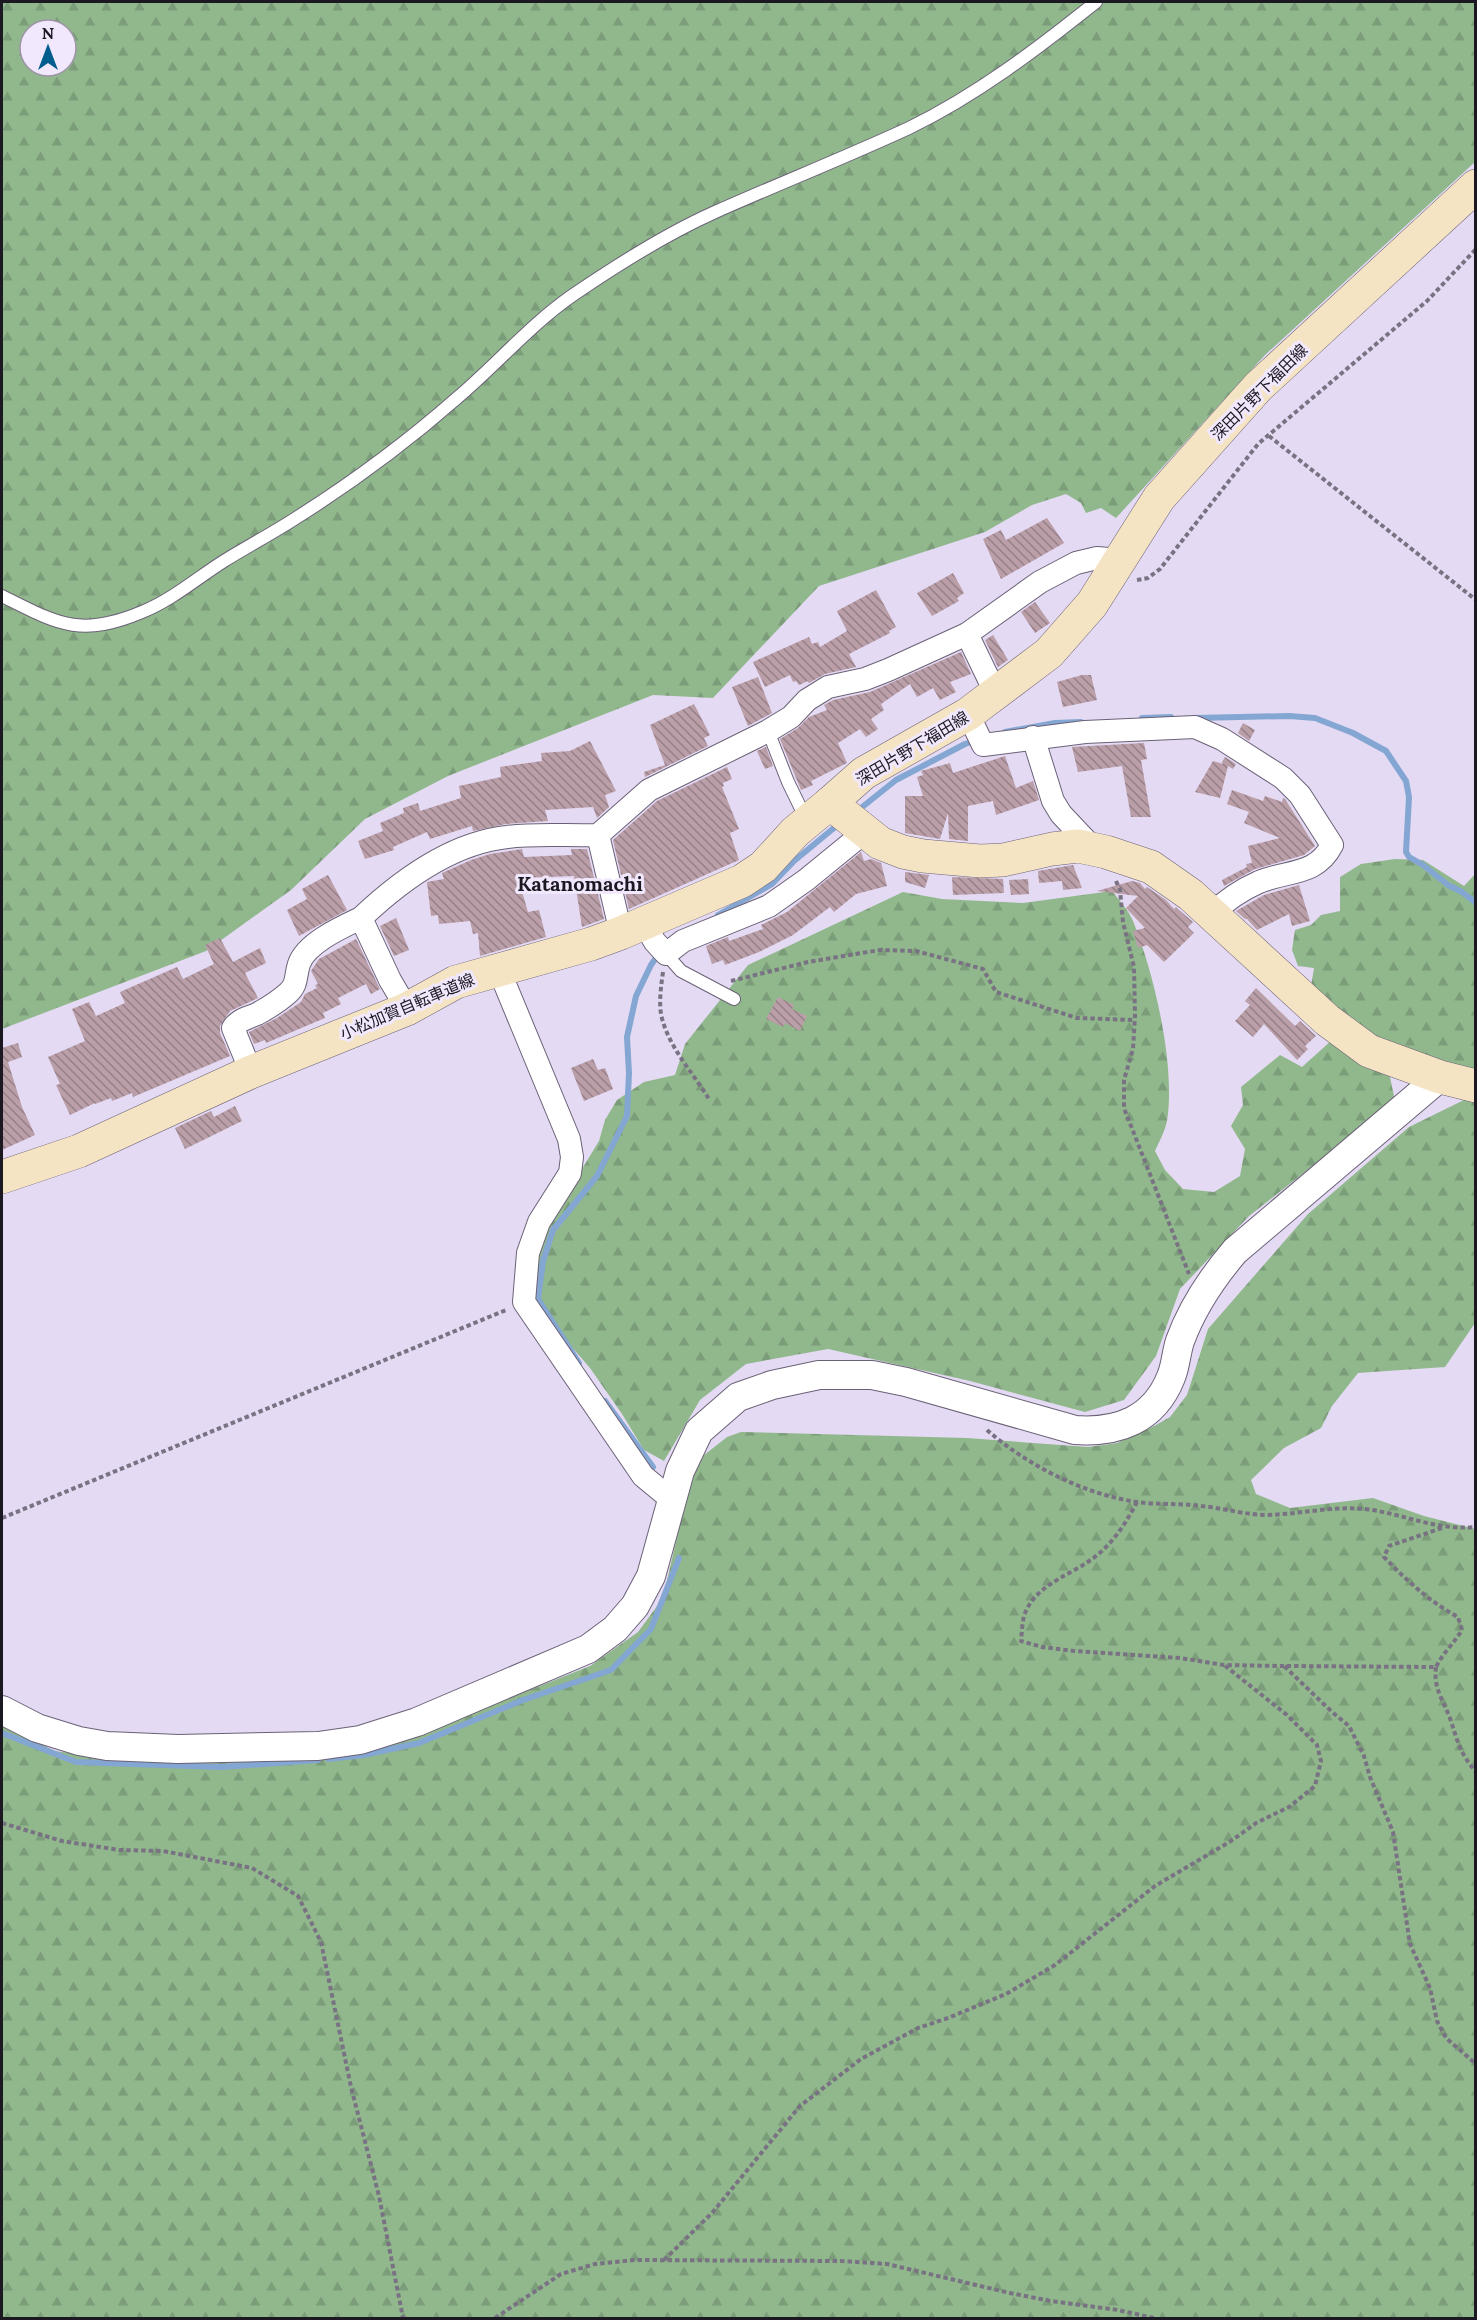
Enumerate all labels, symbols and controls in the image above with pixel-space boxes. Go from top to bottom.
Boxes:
north arrow [18,18,78,78]
text: N [42,23,54,43]
street label: 深田片野下福田線 [1207,340,1311,444]
street label: 深田片野下福田線 [852,706,972,790]
district label: Katanomachi [517,871,643,896]
street label: 小松加賀自転車道線 [337,969,477,1043]

